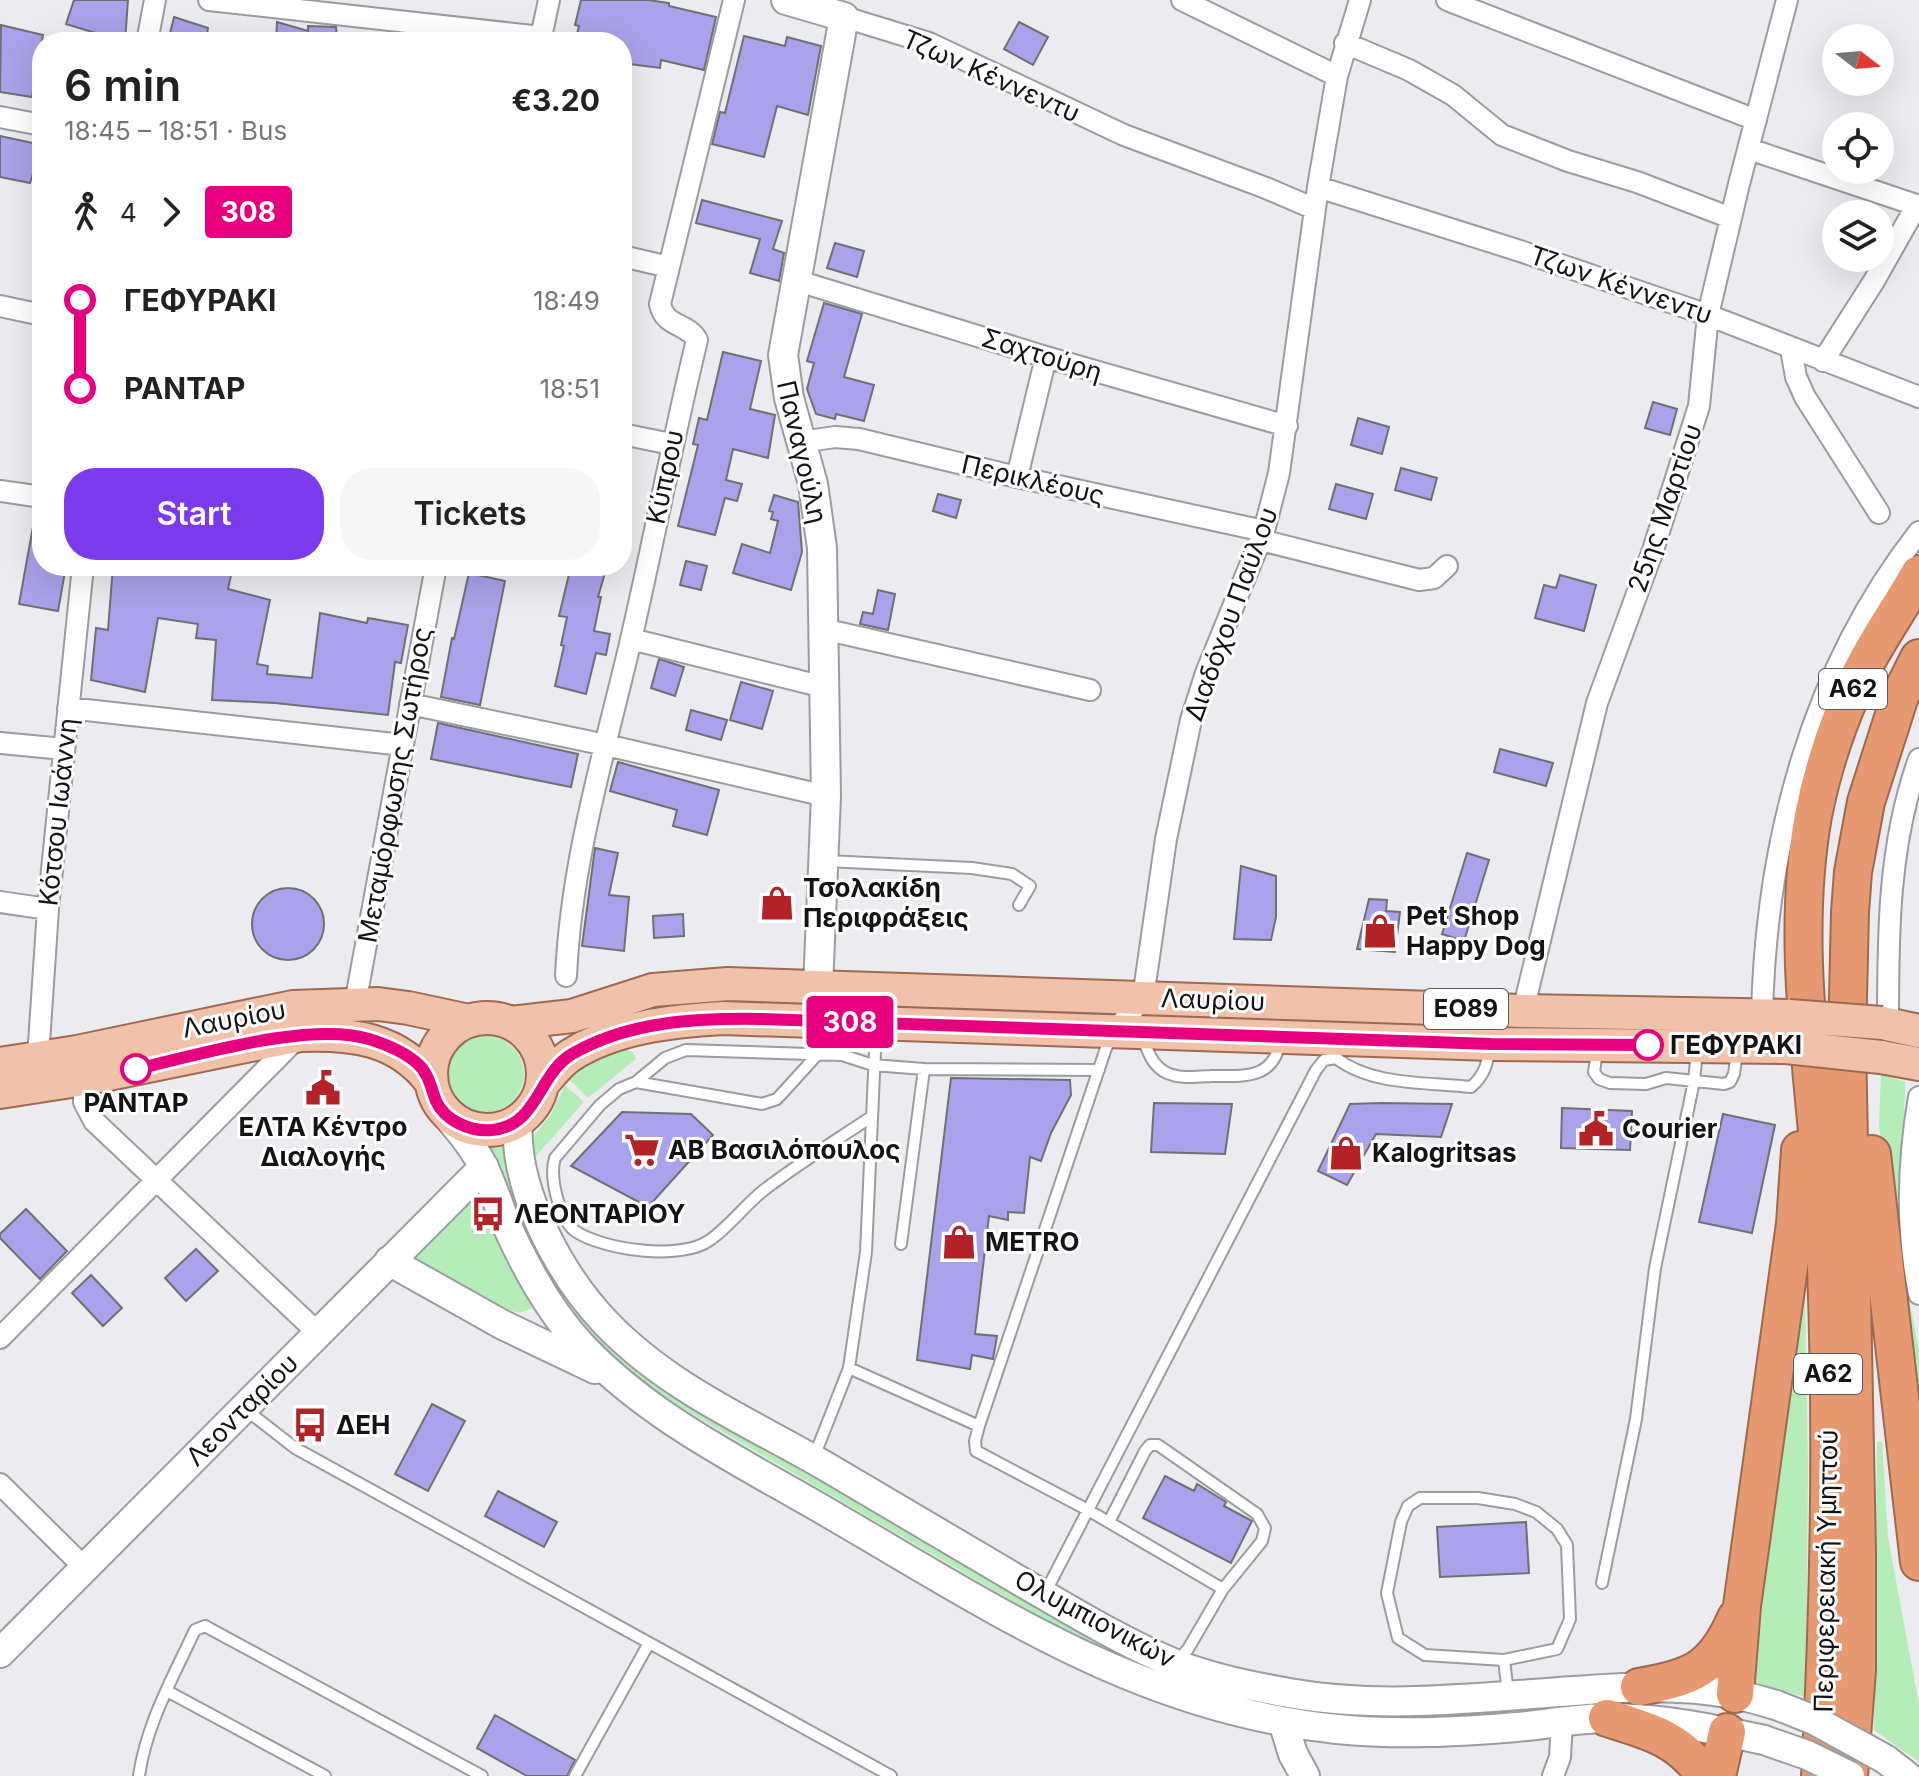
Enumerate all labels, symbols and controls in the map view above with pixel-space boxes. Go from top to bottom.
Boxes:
street label: Τζων Κέννεντυ [898,23,1085,129]
north arrow [1822,24,1894,96]
map controls [1822,24,1894,272]
text: 6 min [64,58,181,112]
text: €3.20 [512,82,600,118]
button: locate [1822,112,1894,184]
text: 18:45 – 18:51 · Bus [64,115,287,146]
icon: walk [64,190,108,234]
icon: forward [149,190,193,234]
text: 308 [221,195,276,229]
text: 4 [120,197,137,228]
button: layers [1822,200,1894,272]
street label: Τζων Κέννεντυ [1526,239,1716,330]
text: ΓΕΦΥΡΑΚΙ [124,282,276,318]
text: 18:49 [533,285,600,316]
street label: Σαχτούρη [978,322,1106,387]
text: ΡΑΝΤΑΡ [124,370,245,406]
text: 18:51 [539,373,600,404]
street label: Παναγούλη [771,377,834,526]
street label: 25ης Μαρτίου [1621,420,1708,596]
street label: Κύπρου [639,427,690,527]
street label: Περικλέους [959,448,1108,511]
button: Start [64,468,324,560]
button: Tickets [340,468,600,560]
street label: Διαδόχου Παύλου [1178,503,1284,725]
street label: Μεταμόρφωσης Σωτήρος [351,625,438,945]
road number: Α62 [1819,669,1887,709]
street label: Κότσου Ιωάννη [32,716,83,907]
place label: Τσολακίδη Περιφράξεις [803,872,969,933]
shop icon: Τσολακίδη Περιφράξεις [758,884,796,922]
place label: Pet Shop Happy Dog [1406,900,1546,961]
shop icon: Pet Shop Happy Dog [1361,912,1399,950]
street label: Λαυρίου [1160,982,1266,1017]
road number: ΕΟ89 [1424,989,1508,1029]
street label: Λαυρίου [180,993,288,1044]
line badge: 308 [804,996,896,1048]
text: 308 [822,1005,878,1039]
place label: ΓΕΦΥΡΑΚΙ [1670,1029,1802,1060]
marker: ΓΕΦΥΡΑΚΙ [1633,1030,1663,1060]
marker: ΡΑΝΤΑΡ [121,1054,151,1084]
public building icon: ΕΛΤΑ Κέντρο Διαλογής [304,1069,342,1107]
place label: ΡΑΝΤΑΡ [83,1087,189,1118]
public building icon: Courier [1577,1110,1615,1148]
place label: ΕΛΤΑ Κέντρο Διαλογής [239,1111,407,1172]
place label: Courier [1622,1113,1718,1144]
supermarket icon: ΑΒ Βασιλόπουλος [623,1131,661,1169]
place label: ΑΒ Βασιλόπουλος [668,1134,900,1165]
shop icon: Kalogritsas [1327,1134,1365,1172]
place label: Kalogritsas [1372,1137,1517,1168]
bus stop icon: ΛΕΟΝΤΑΡΙΟΥ [469,1195,507,1233]
place label: ΛΕΟΝΤΑΡΙΟΥ [514,1198,686,1229]
shop icon: METRO [940,1223,978,1261]
place label: METRO [985,1226,1079,1257]
street label: Λεονταρίου [179,1347,304,1472]
road number: Α62 [1794,1354,1862,1394]
bus stop icon: ΔΕΗ [291,1406,329,1444]
place label: ΔΕΗ [336,1409,391,1440]
street label: Περιφερειακή Υμηττού [1808,1429,1843,1713]
street label: Ολυμπιονικών [1010,1563,1181,1674]

